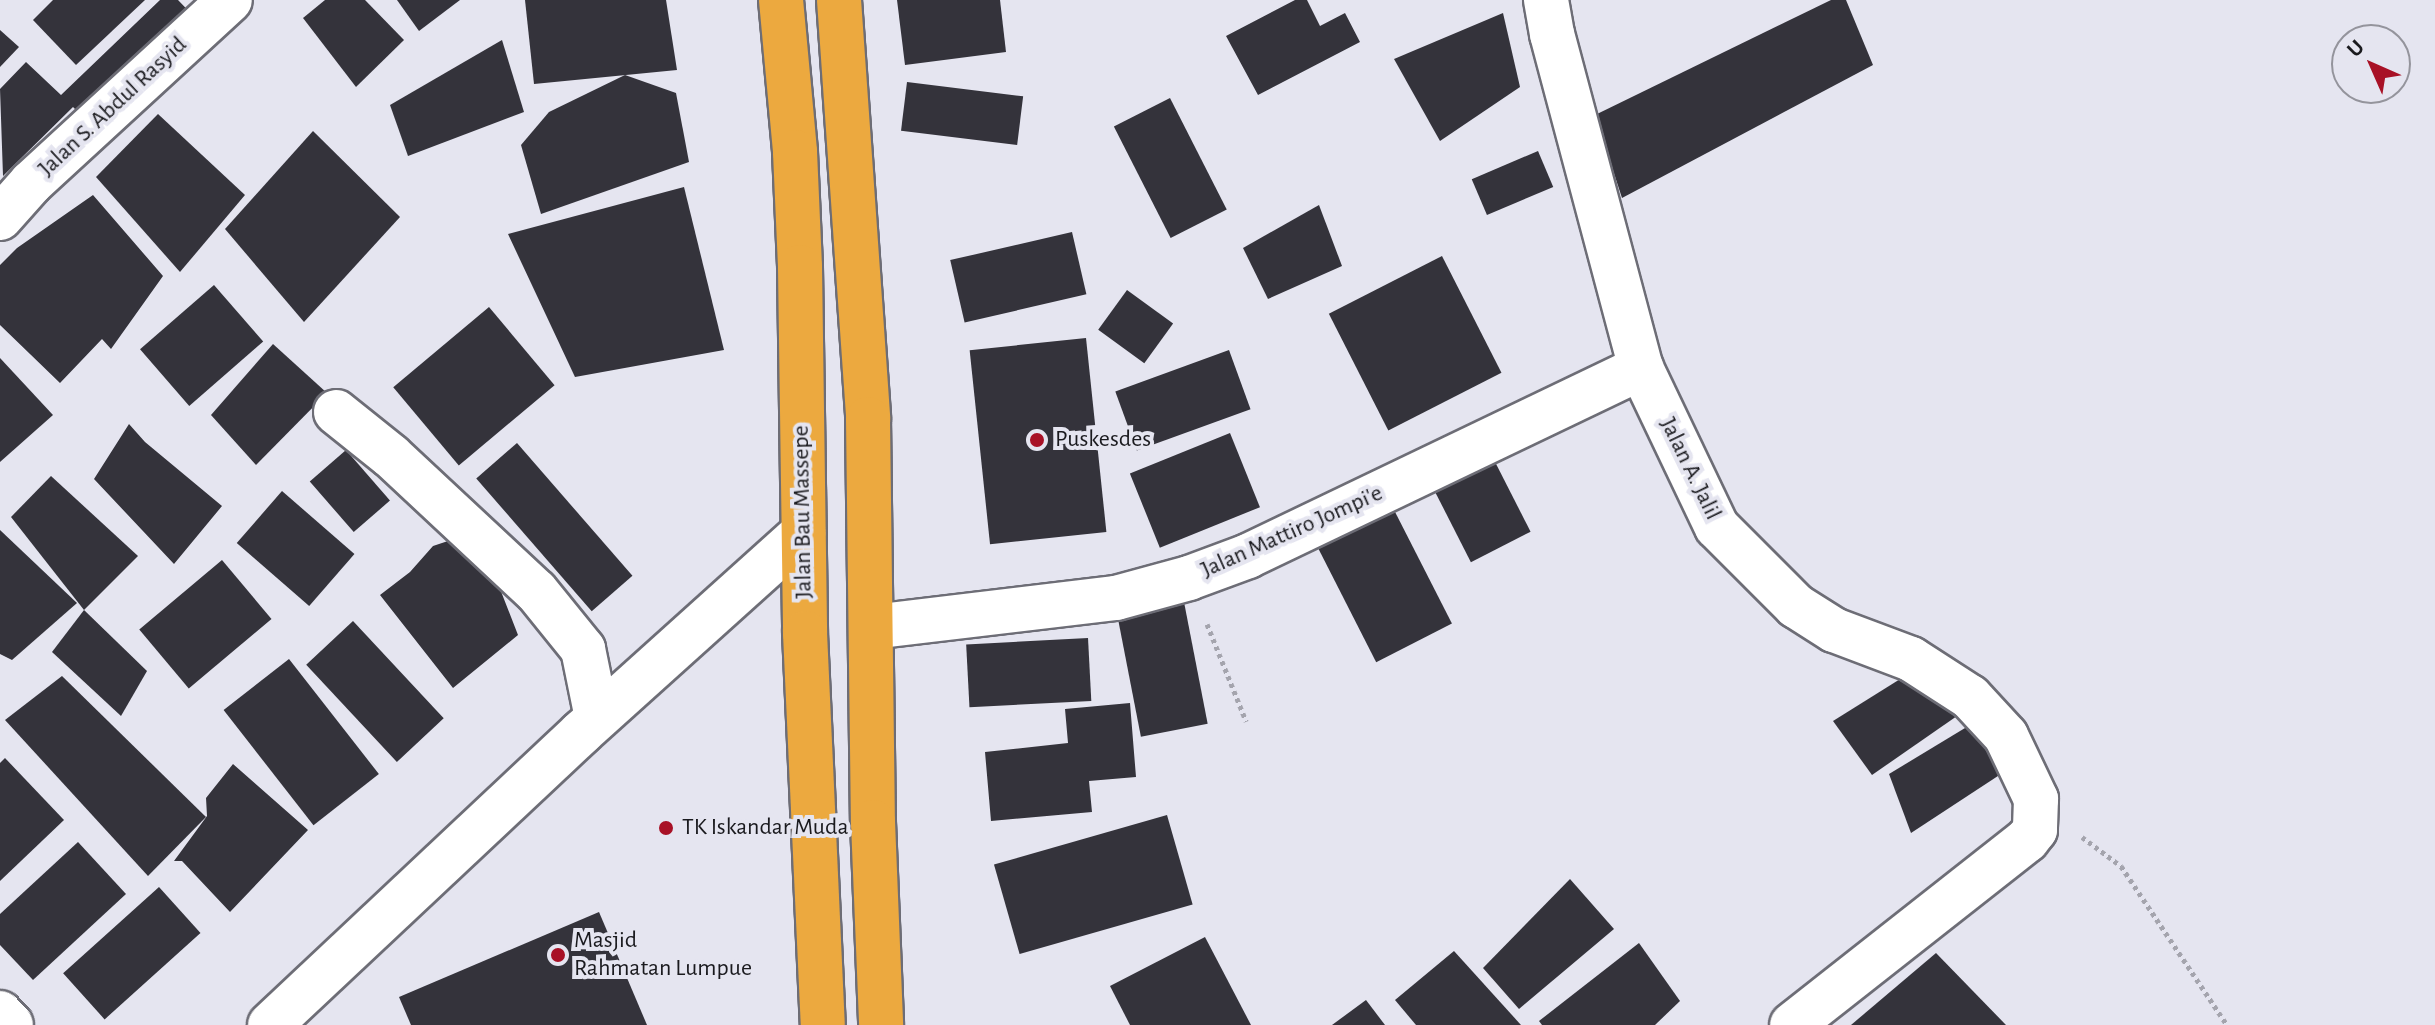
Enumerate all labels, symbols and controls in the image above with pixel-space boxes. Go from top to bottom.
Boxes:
north arrow [2331,24,2411,104]
street label: Jalan S. Abdul Rasyid [33,31,193,183]
text: U [2343,36,2368,61]
street label: Jalan A. Jalil [1653,413,1727,525]
street label: Jalan Bau Massepe [787,425,819,599]
place label: Puskesdes [1055,426,1151,454]
marker: Puskesdes [1026,429,1048,451]
street label: Jalan Mattiro Jompi'e [1197,479,1387,585]
place label: TK Iskandar Muda [682,814,849,842]
marker: TK Iskandar Muda [657,819,675,837]
place label: Masjid Rahmatan Lumpue [574,927,752,983]
marker: Masjid Rahmatan Lumpue [549,946,567,964]

